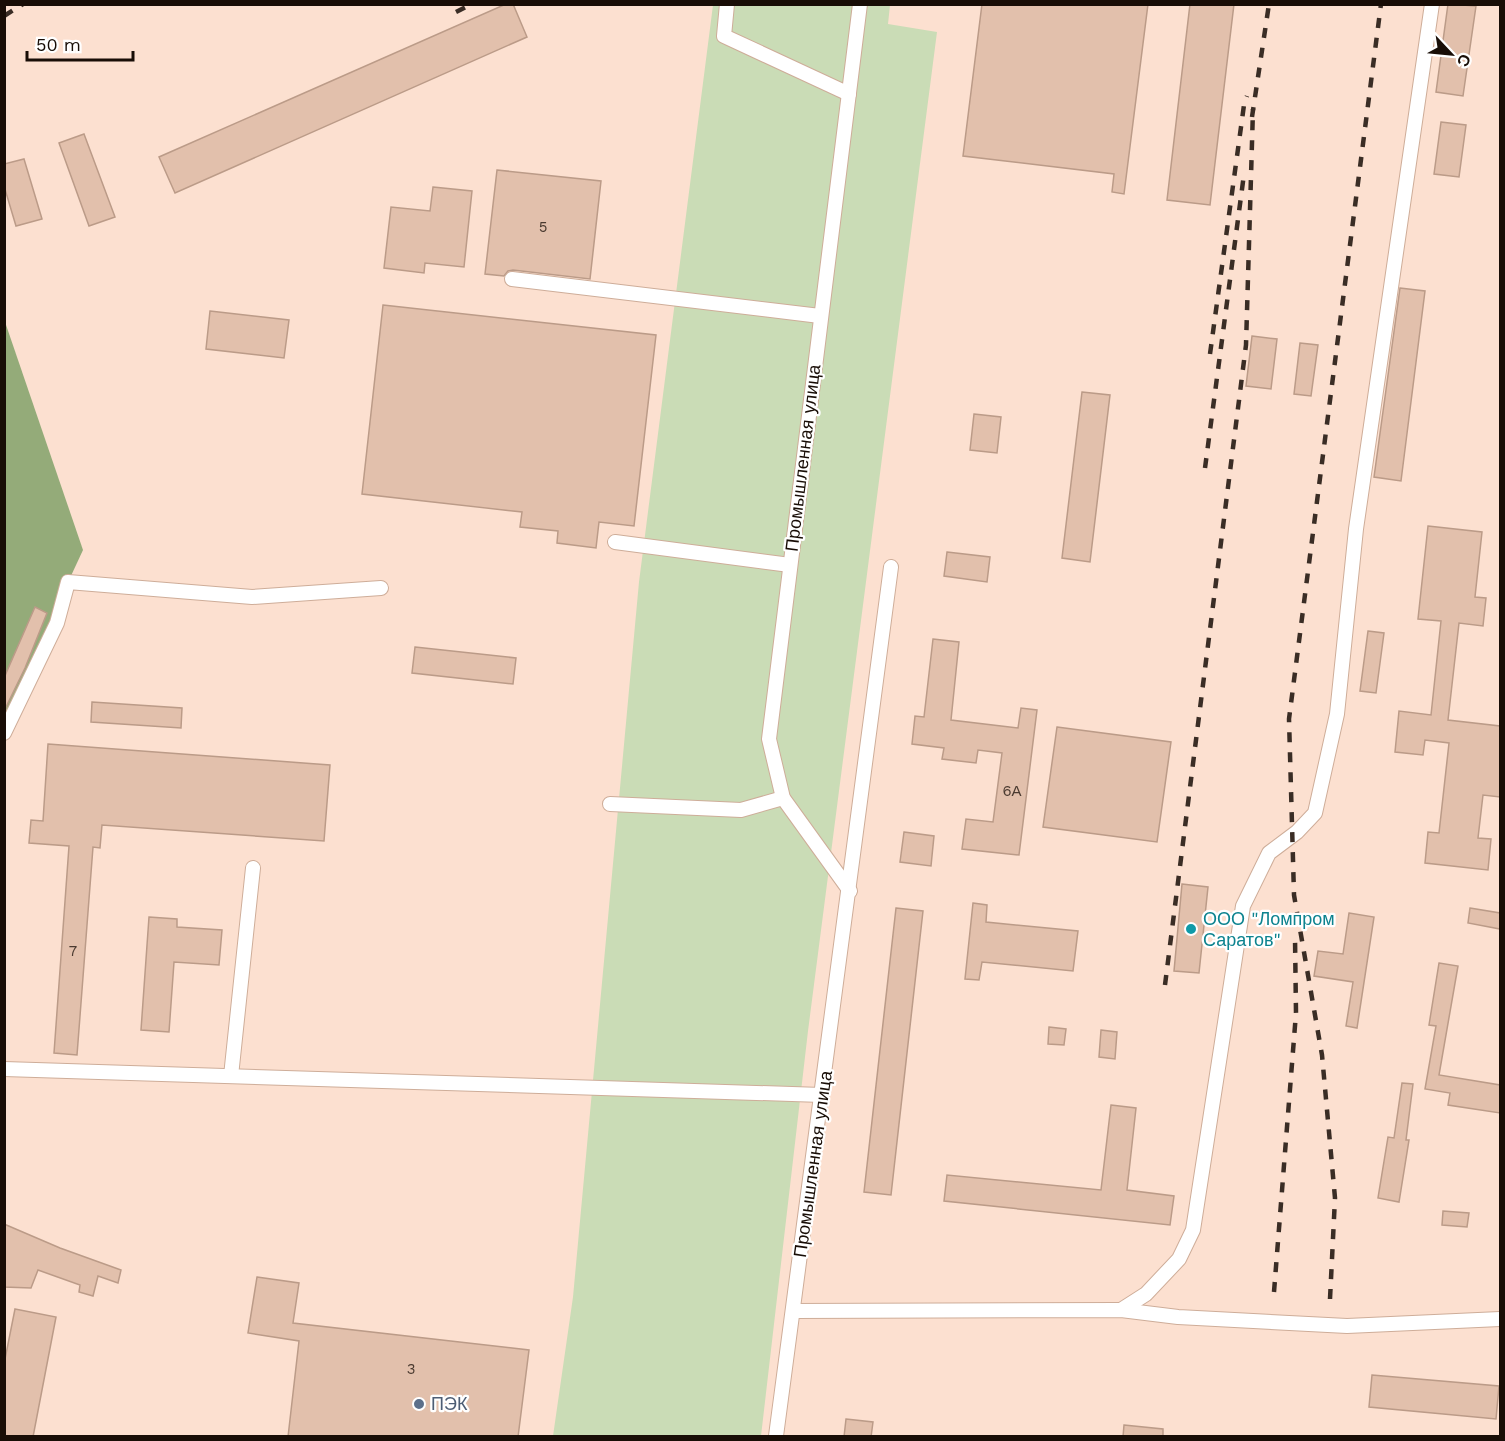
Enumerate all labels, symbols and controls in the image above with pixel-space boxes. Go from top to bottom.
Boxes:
scale bar [27,24,134,62]
north arrow [1421,24,1481,84]
text: 50 m [36,34,81,55]
text: С [1453,51,1475,70]
house number: 5 [539,218,547,236]
street label: Промышленная улица [781,362,825,553]
house number: 6А [1002,782,1022,800]
place label: ООО "Ломпром Саратов" [1203,908,1335,950]
marker: ООО "Ломпром Саратов" [1184,922,1198,936]
house number: 7 [69,942,77,960]
street label: Промышленная улица [789,1068,836,1259]
house number: 3 [407,1360,415,1378]
place label: ПЭК [431,1393,468,1414]
marker: ПЭК [412,1397,426,1411]

